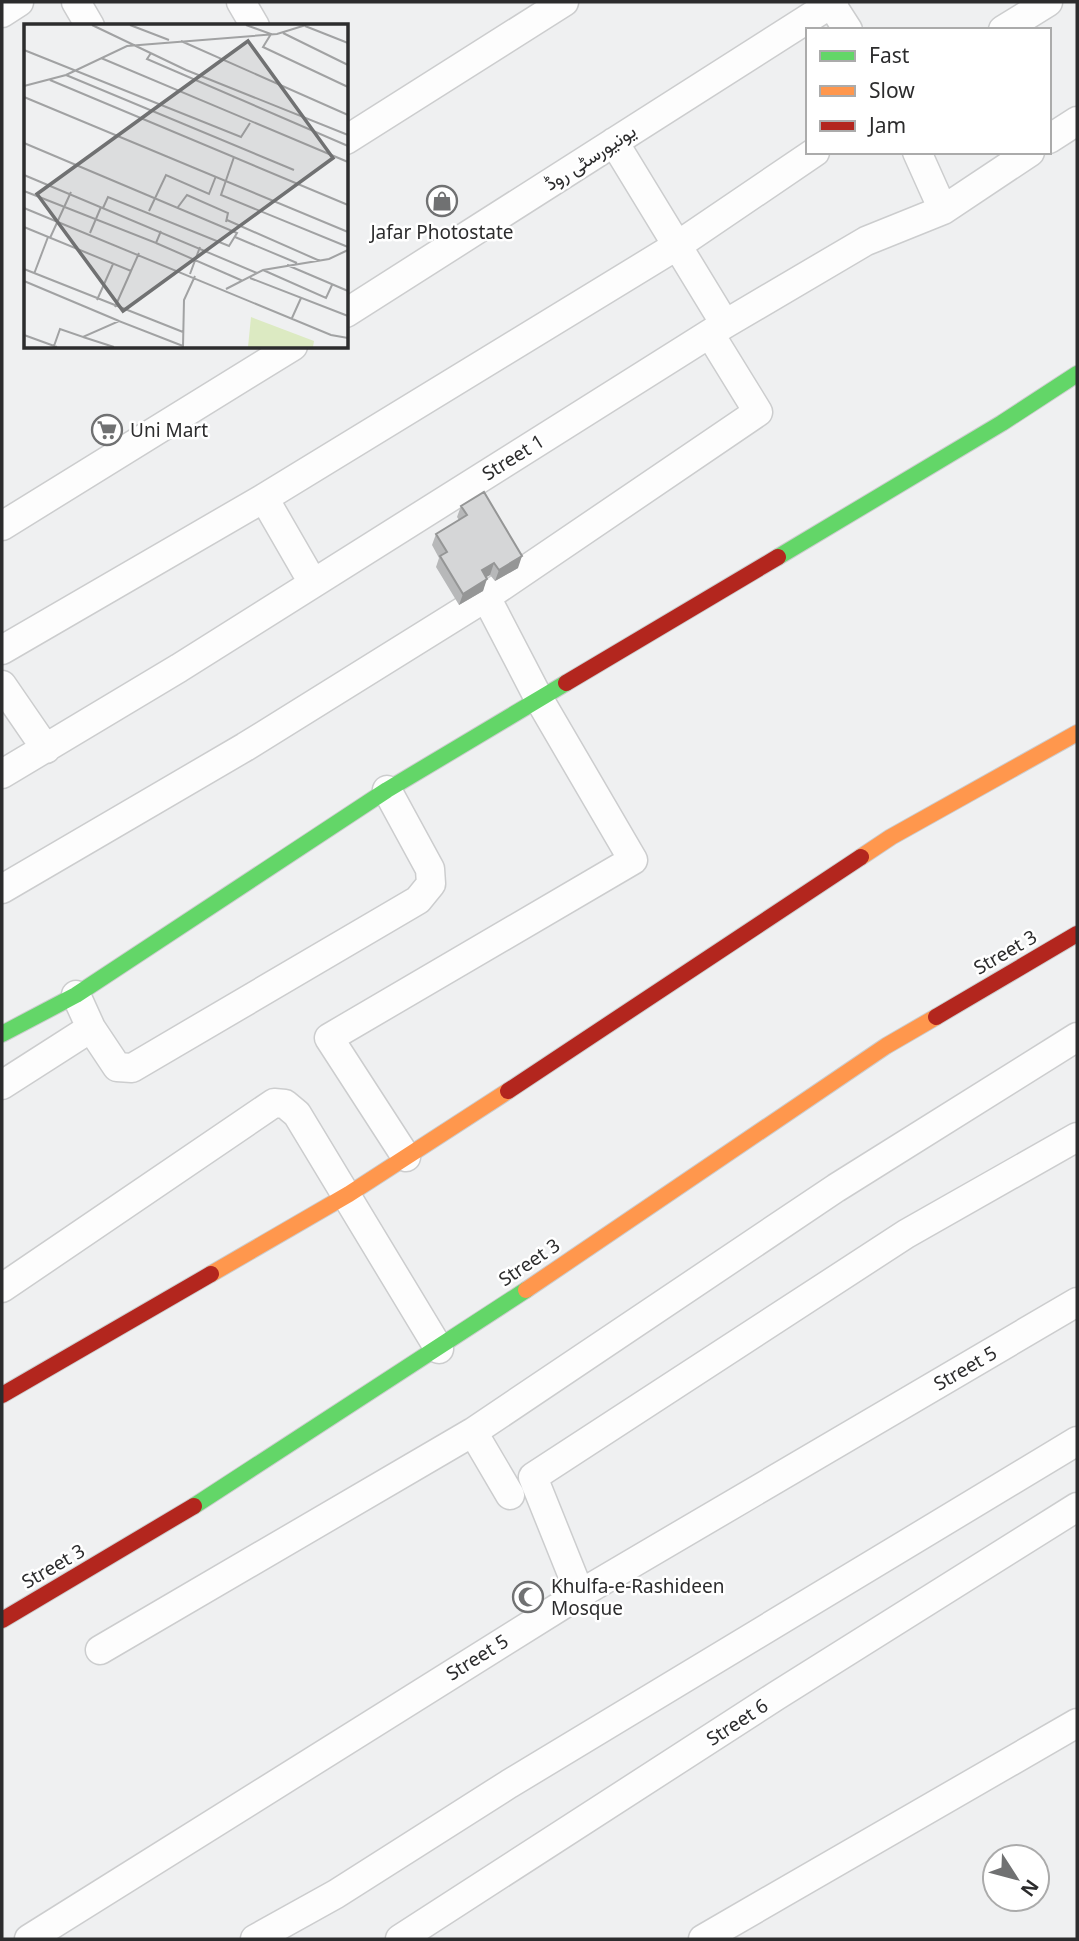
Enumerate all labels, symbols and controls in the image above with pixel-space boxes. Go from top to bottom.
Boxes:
inset map [24,24,348,348]
legend [806,28,1051,154]
text: Fast [869,41,910,69]
text: Slow [869,76,915,104]
text: Jam [867,111,906,139]
street label: یونیورسٹی روڈ [539,118,641,196]
shop icon: Jafar Photostate [425,184,459,218]
place label: Jafar Photostate [368,219,514,245]
supermarket icon: Uni Mart [90,413,124,447]
place label: Uni Mart [130,417,208,443]
street label: Street 1 [477,428,549,486]
street label: Street 3 [969,924,1041,980]
street label: Street 3 [493,1232,565,1292]
street label: Street 5 [929,1340,1001,1396]
street label: Street 3 [17,1538,89,1594]
place label: Khulfa-e-Rashideen Mosque [551,1573,724,1621]
mosque icon: Khulfa-e-Rashideen Mosque [511,1580,545,1614]
street label: Street 5 [441,1628,513,1686]
street label: Street 6 [701,1692,773,1752]
north arrow [981,1843,1051,1913]
text: N [1015,1874,1045,1902]

